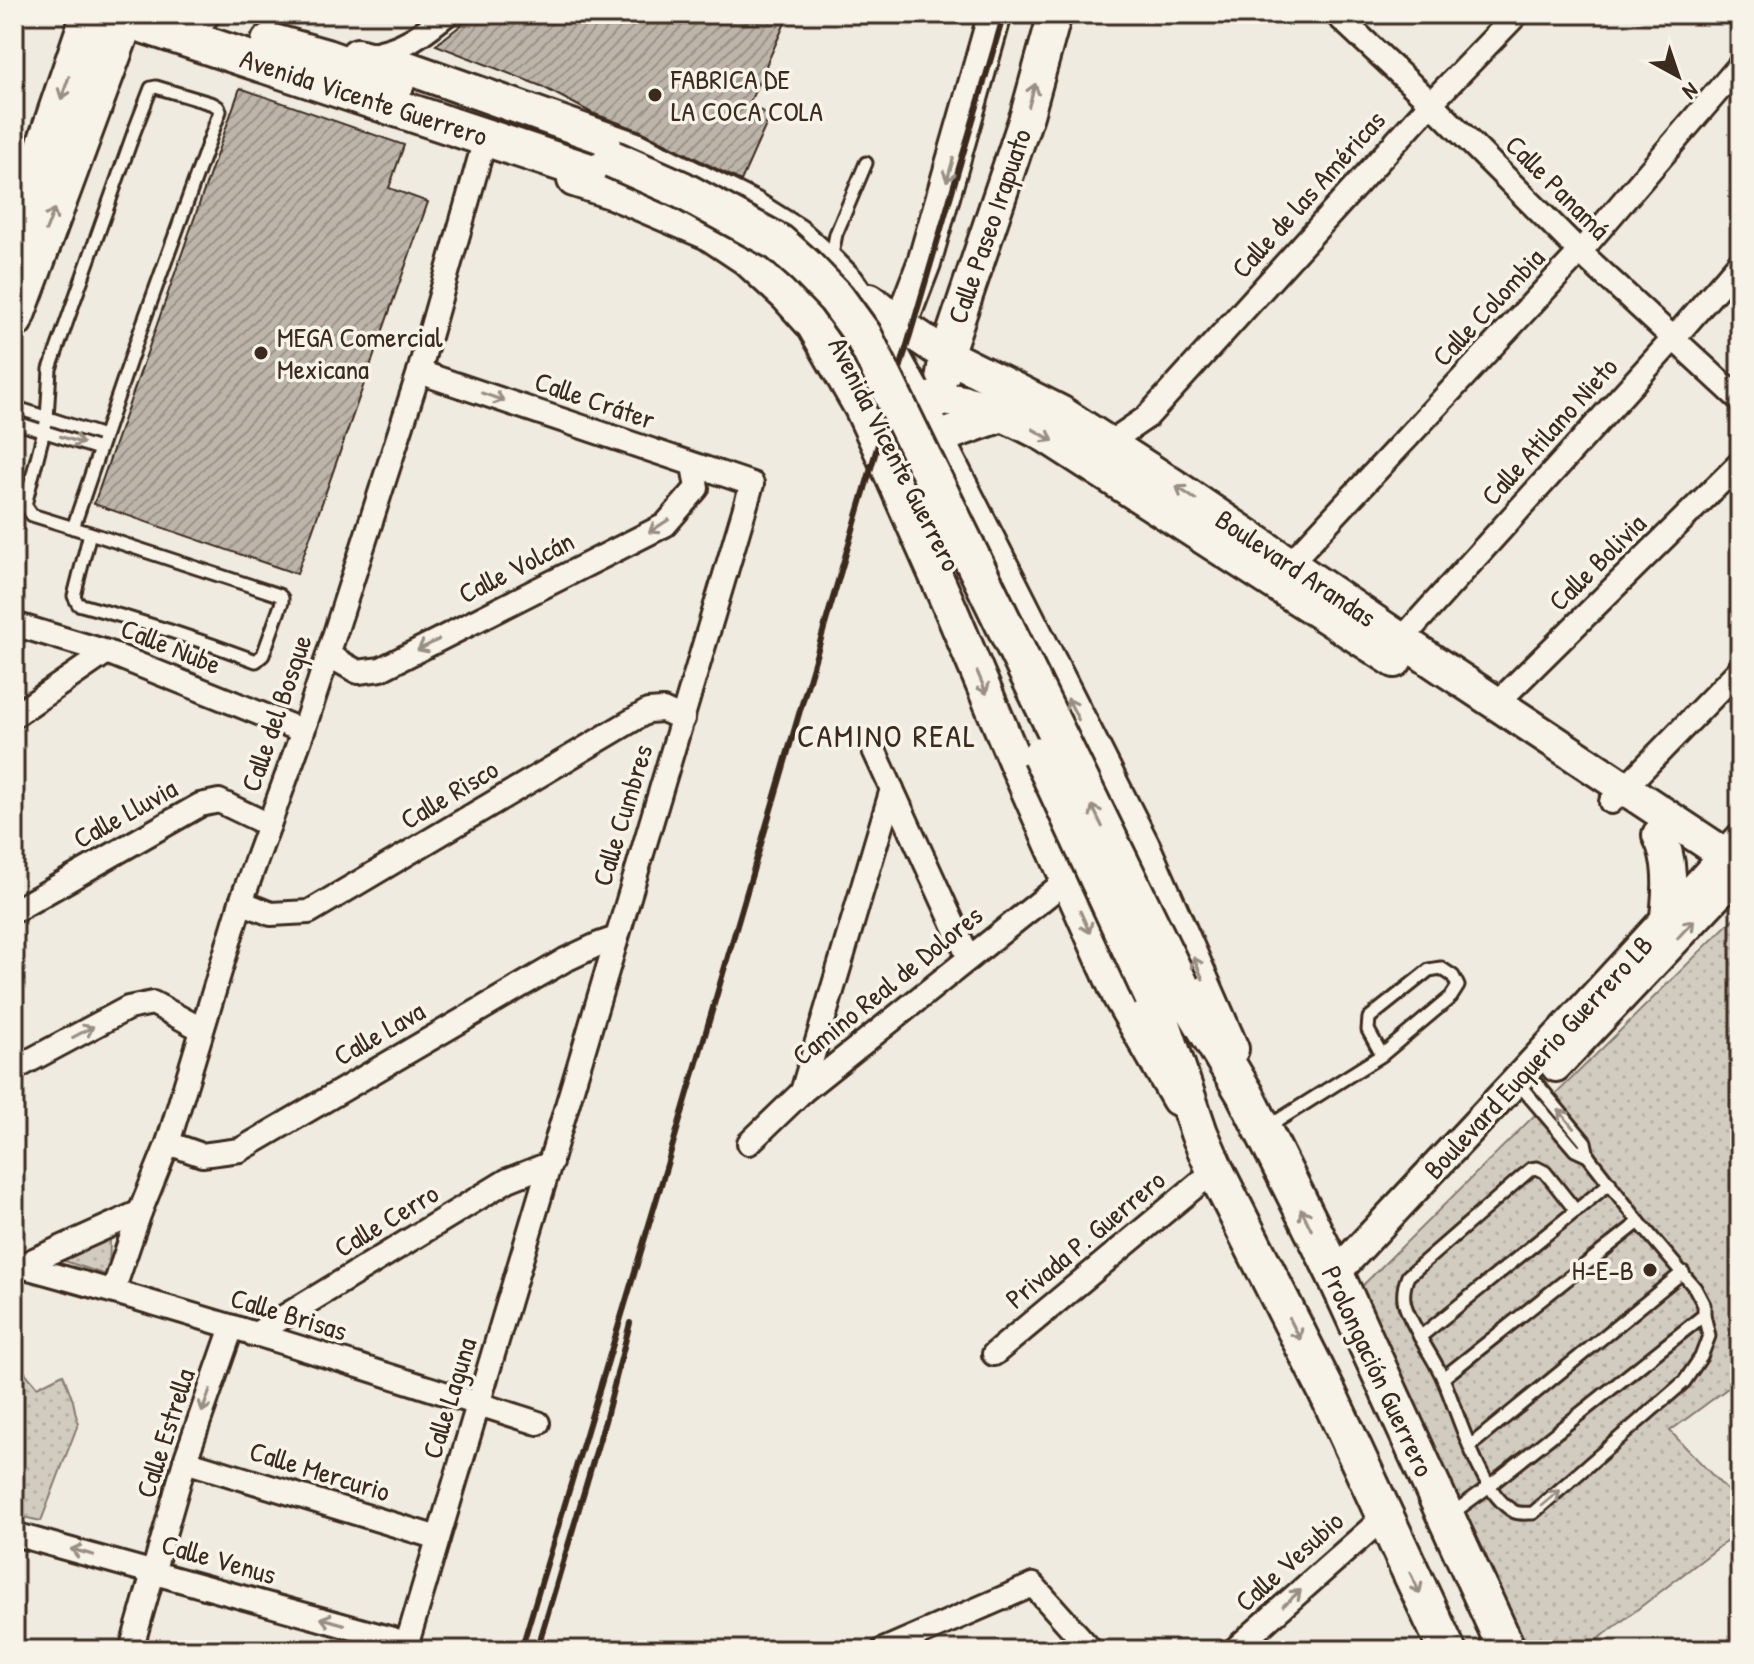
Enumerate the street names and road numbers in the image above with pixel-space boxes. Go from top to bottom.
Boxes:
street label: Avenida Vicente Guerrero [236,39,492,155]
street label: Calle de las Américas [1222,102,1394,286]
street label: Calle Paseo Irapuato [938,124,1040,328]
street label: Calle Panamá [1497,126,1619,248]
street label: Calle Colombia [1423,239,1553,375]
street label: Avenida Vicente Guerrero [820,331,970,577]
street label: Calle Atilano Nieto [1472,349,1626,513]
street label: Calle Cráter [530,362,660,438]
street label: Boulevard Arandas [1208,500,1384,636]
street label: Calle Bolivia [1540,505,1654,619]
street label: Calle Volcán [452,522,580,612]
street label: Calle Nube [115,609,227,683]
street label: Calle del Bosque [231,630,321,796]
street label: Calle Cumbres [583,740,661,890]
street label: Calle Risco [393,750,505,838]
street label: Calle Lluvia [66,769,184,857]
street label: Camino Real de Dolores [784,896,990,1074]
street label: Boulevard Euquerio Guerrero LB [1415,927,1661,1187]
street label: Calle Lava [326,992,432,1074]
street label: Privada P. Guerrero [997,1161,1173,1317]
street label: Calle Cerro [327,1174,445,1266]
street label: Prolongación Guerrero [1313,1259,1443,1483]
street label: Calle Brisas [226,1278,352,1350]
street label: Calle Laguna [413,1333,485,1463]
street label: Calle Estrella [126,1364,204,1502]
street label: Calle Mercurio [245,1432,395,1510]
street label: Calle Vesubio [1227,1502,1351,1620]
street label: Calle Venus [157,1525,281,1593]

